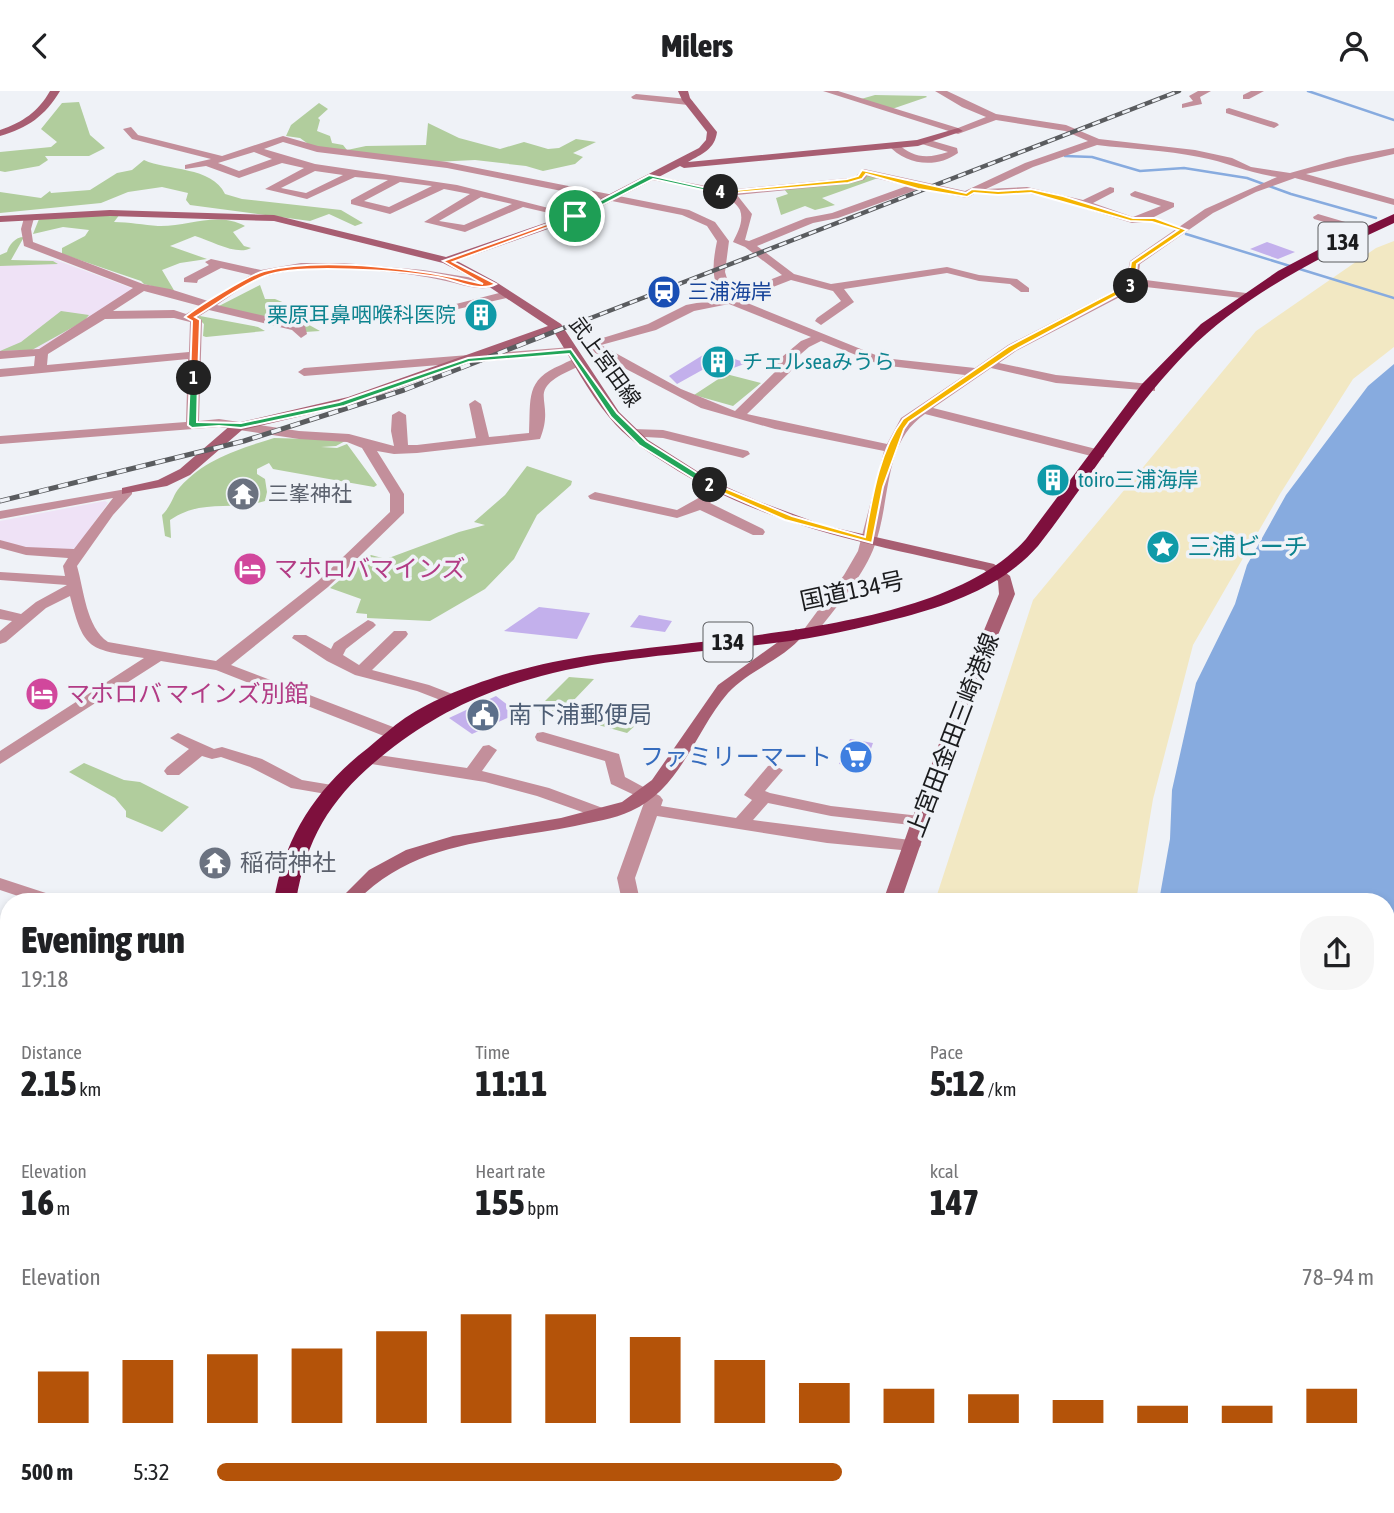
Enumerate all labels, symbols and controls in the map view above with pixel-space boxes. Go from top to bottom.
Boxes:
icon: back [21,27,59,65]
text: Milers [661,27,733,64]
icon: person [1335,27,1373,65]
pin: 4 [704,175,738,210]
text: 4 [716,180,725,202]
pin [545,186,605,246]
icon: arrive [556,197,594,235]
road number: 134 [1318,223,1368,261]
pin: 3 [1114,269,1148,303]
station icon: 三浦海岸 [645,273,683,311]
text: 3 [1126,274,1135,296]
place label: 三浦海岸 [688,279,772,303]
building icon: 栗原耳鼻咽喉科医院 [462,296,500,334]
place label: 栗原耳鼻咽喉科医院 [267,302,456,326]
street label: 武上宮田線 [565,312,646,411]
building icon: チェルseaみうら [699,343,737,381]
place label: チェルseaみうら [742,349,895,373]
pin: 1 [176,361,212,395]
text: 1 [189,366,198,388]
building icon: toiro三浦海岸 [1034,461,1072,499]
pin: 2 [692,467,728,503]
place label: toiro三浦海岸 [1078,467,1199,491]
text: 2 [705,473,714,495]
temple icon: 三峯神社 [224,475,262,513]
place label: 三峯神社 [268,481,352,505]
place icon: 三浦ビーチ [1144,528,1182,566]
place label: 三浦ビーチ [1188,533,1308,560]
hotel icon: マホロバマインズ [231,550,269,588]
place label: マホロバマインズ [274,555,466,582]
street label: 国道134号 [797,566,906,615]
road number: 134 [704,622,752,661]
street label: 上宮田金田三崎港線 [901,629,1004,840]
hotel icon: マホロバ マインズ別館 [23,675,61,713]
place label: マホロバ マインズ別館 [66,680,309,707]
public building icon: 南下浦郵便局 [464,696,502,734]
place label: 南下浦郵便局 [508,701,652,728]
supermarket icon: ファミリーマート [837,738,875,776]
place label: ファミリーマート [640,743,832,770]
temple icon: 稲荷神社 [196,844,234,882]
place label: 稲荷神社 [240,849,336,876]
button: share [1300,916,1374,990]
text: Evening run [21,918,185,961]
text: 19:18 [21,966,68,992]
text: Distance [21,1041,82,1063]
text: Time [475,1041,510,1063]
text: Pace [930,1041,963,1063]
text: 2.15 [21,1063,77,1103]
text: 11:11 [475,1063,547,1103]
text: 5:12 [930,1063,985,1103]
text: km [77,1078,101,1100]
text: /km [985,1078,1016,1100]
text: Elevation [21,1160,87,1182]
text: Heart rate [475,1160,545,1182]
text: kcal [930,1160,959,1182]
text: 16 [21,1182,54,1222]
text: 155 [475,1182,525,1222]
text: 147 [930,1182,979,1222]
text: m [54,1197,70,1219]
text: bpm [525,1197,559,1219]
text: Elevation [21,1264,101,1290]
text: 78–94 m [1302,1264,1374,1290]
text: 500 m [21,1459,73,1485]
text: 5:32 [133,1459,170,1485]

